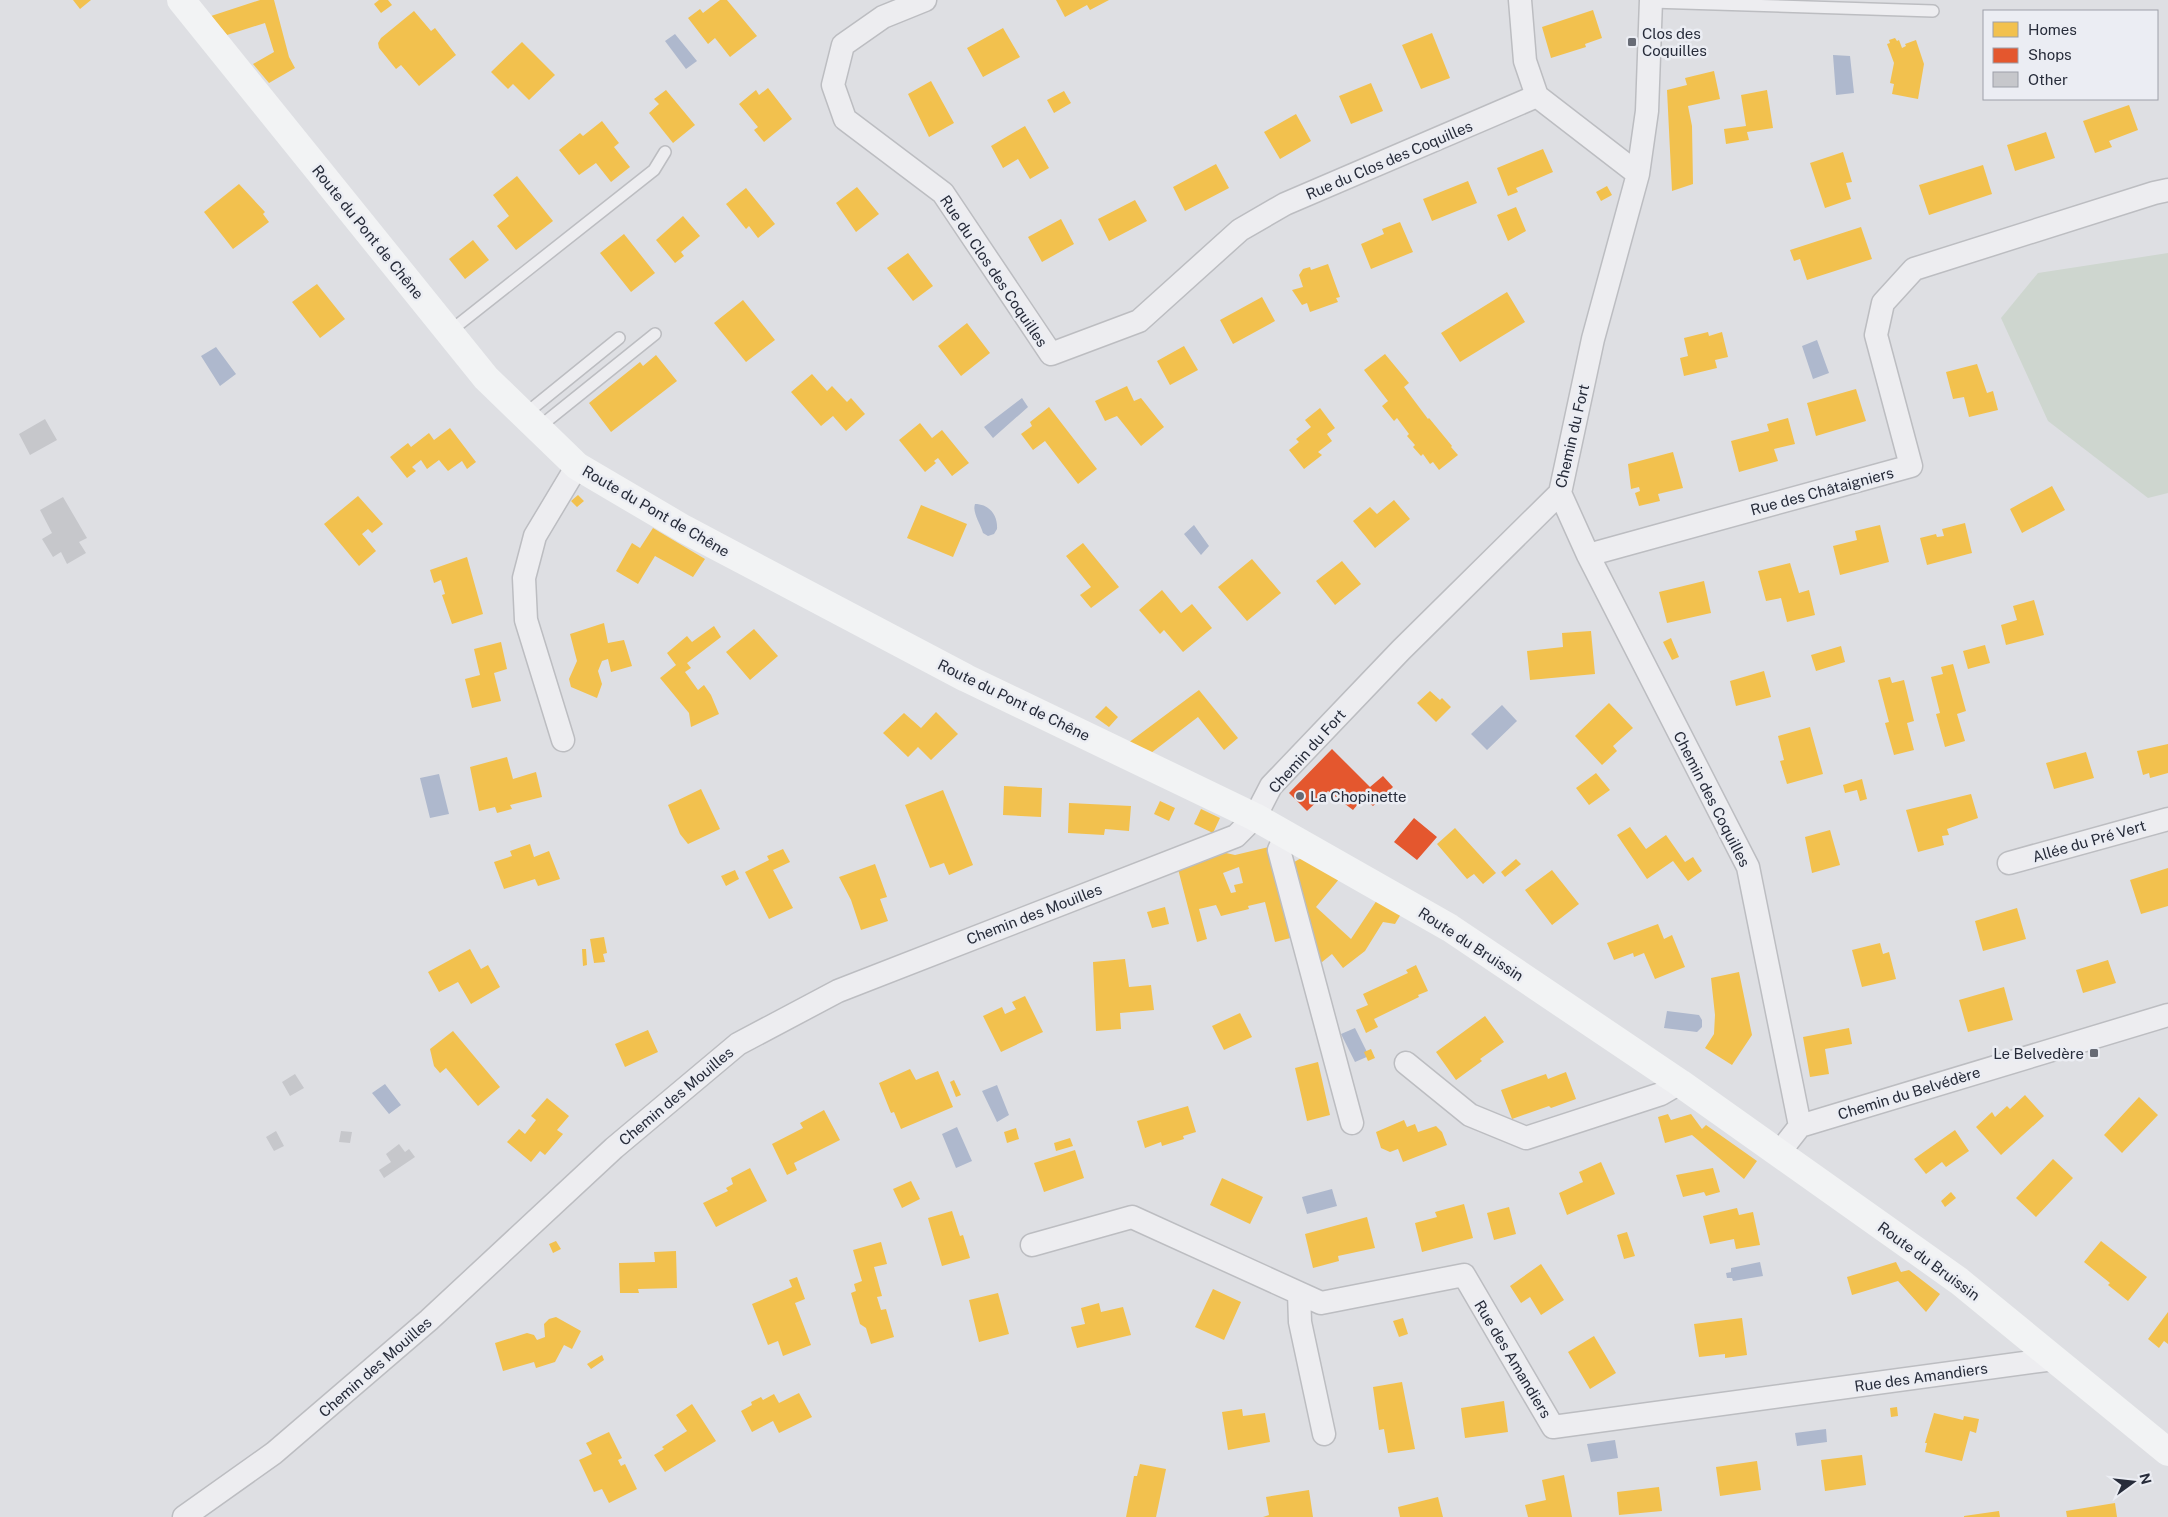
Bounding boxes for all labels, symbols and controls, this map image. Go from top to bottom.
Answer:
legend [1983,10,2158,100]
text: Homes [2028,21,2077,38]
place label: Clos des Coquilles [1642,25,1707,59]
marker: Clos des Coquilles [1626,36,1638,48]
text: Shops [2028,46,2072,63]
text: Other [2028,71,2068,88]
street label: Rue du Clos des Coquilles [1303,117,1475,203]
street label: Route du Pont de Chêne [309,162,427,302]
street label: Rue du Clos des Coquilles [937,192,1051,350]
street label: Chemin du Fort [1552,382,1592,490]
street label: Route du Pont de Chêne [579,462,733,560]
street label: Rue des Châtaigniers [1749,464,1895,518]
street label: Route du Pont de Chêne [935,656,1093,744]
street label: Chemin du Fort [1265,706,1349,796]
street label: Chemin des Coquilles [1670,728,1754,870]
place label: La Chopinette [1310,788,1407,805]
marker: La Chopinette [1294,790,1306,802]
street label: Allée du Pré Vert [2030,817,2148,865]
street label: Chemin des Mouilles [964,880,1104,948]
street label: Route du Bruissin [1415,904,1527,984]
street label: Chemin des Mouilles [615,1043,737,1149]
place label: Le Belvedère [1993,1045,2084,1062]
marker: Le Belvedère [2088,1047,2100,1059]
street label: Chemin du Belvédère [1836,1063,1982,1123]
street label: Route du Bruissin [1875,1218,1983,1304]
street label: Rue des Amandiers [1471,1297,1555,1421]
street label: Chemin des Mouilles [315,1313,435,1421]
street label: Rue des Amandiers [1853,1359,1989,1395]
north arrow [2108,1457,2158,1507]
text: N [2136,1471,2155,1486]

